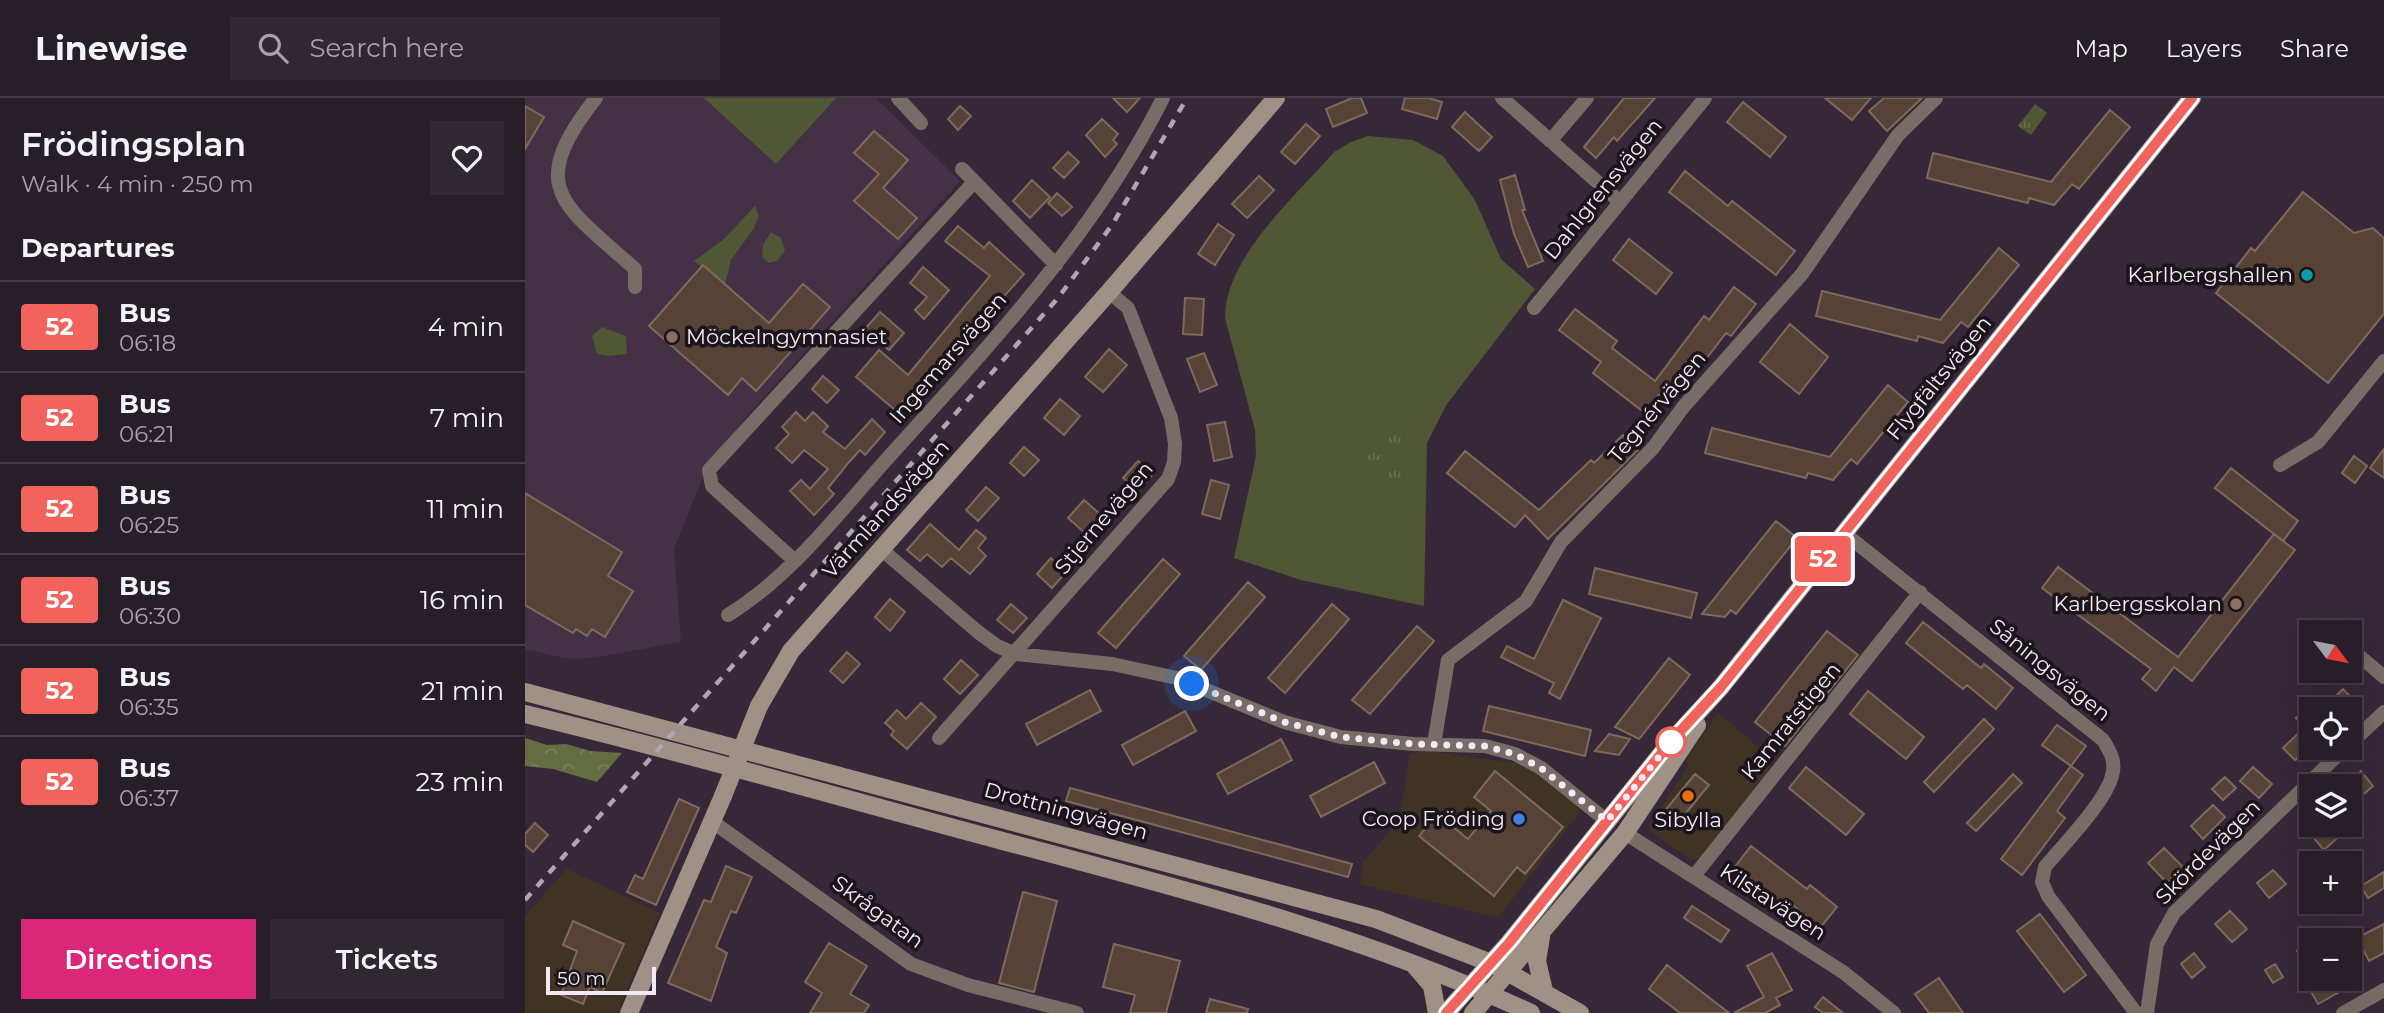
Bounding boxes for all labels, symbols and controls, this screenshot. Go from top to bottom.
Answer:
search box [230,17,720,80]
text: Linewise [35,28,188,68]
icon: search [254,29,292,67]
text: Search here [310,32,464,64]
text: Map [2074,34,2128,63]
text: Layers [2166,34,2242,63]
text: Share [2280,34,2349,63]
street label: Dahlgrensvägen [1538,113,1667,264]
button: heart [430,121,504,195]
text: Frödingsplan [21,124,246,164]
text: Walk · 4 min · 250 m [21,170,254,198]
text: Departures [21,232,175,264]
place label: Karlbergshallen [2128,262,2293,287]
marker: Karlbergshallen [2299,267,2315,283]
street label: Ingemarsvägen [884,287,1011,428]
text: Bus [119,297,171,329]
text: 4 min [428,311,504,343]
street label: Flygfältsvägen [1881,311,1996,445]
text: 52 [45,312,74,341]
place label: Möckelngymnasiet [686,324,887,349]
text: 06:18 [119,329,176,357]
marker: Möckelngymnasiet [664,329,680,345]
street label: Tegnérvägen [1603,346,1711,468]
text: Bus [119,388,171,420]
text: 7 min [430,402,504,434]
text: 52 [45,403,74,432]
text: 06:21 [119,420,174,448]
street label: Värmlandsvägen [817,434,954,583]
street label: Stjernevägen [1049,456,1158,579]
text: Bus [119,479,171,511]
text: 11 min [426,493,504,525]
text: 52 [45,494,74,523]
text: 06:25 [119,511,179,539]
line badge: 52 [1791,536,1855,582]
text: 52 [1809,544,1837,573]
text: Bus [119,570,171,602]
text: 16 min [420,584,504,616]
text: 52 [45,585,74,614]
place label: Karlbergsskolan [2054,591,2222,616]
marker: Karlbergsskolan [2228,596,2244,612]
text: 06:30 [119,602,181,630]
street label: Såningsvägen [1985,613,2116,726]
north arrow [2299,620,2363,682]
map controls [2299,620,2362,991]
street label: Kamratstigen [1736,657,1845,784]
text: Bus [119,661,171,693]
your location [1174,666,1209,701]
text: 21 min [421,675,504,707]
text: 52 [45,676,74,705]
text: 06:35 [119,693,179,721]
button: locate [2299,697,2362,760]
unlabelled marker [1656,727,1686,757]
text: Bus [119,752,171,784]
text: 23 min [416,766,504,798]
text: 52 [45,767,74,796]
button: layers [2299,774,2362,837]
street label: Drottningvägen [982,777,1151,844]
text: 06:37 [119,784,179,812]
marker: Sibylla [1680,788,1696,804]
street label: Skördevägen [2150,794,2265,909]
place label: Coop Fröding [1362,806,1505,831]
place label: Sibylla [1654,807,1722,832]
marker: Coop Fröding [1511,811,1527,827]
button: + [2299,851,2362,914]
street label: Kilstavägen [1716,858,1831,945]
street label: Skrågatan [828,870,929,953]
button: Directions [21,919,256,999]
button: Tickets [270,919,504,999]
button: − [2299,928,2362,991]
scale bar [546,964,656,996]
text: 50 m [557,967,605,990]

